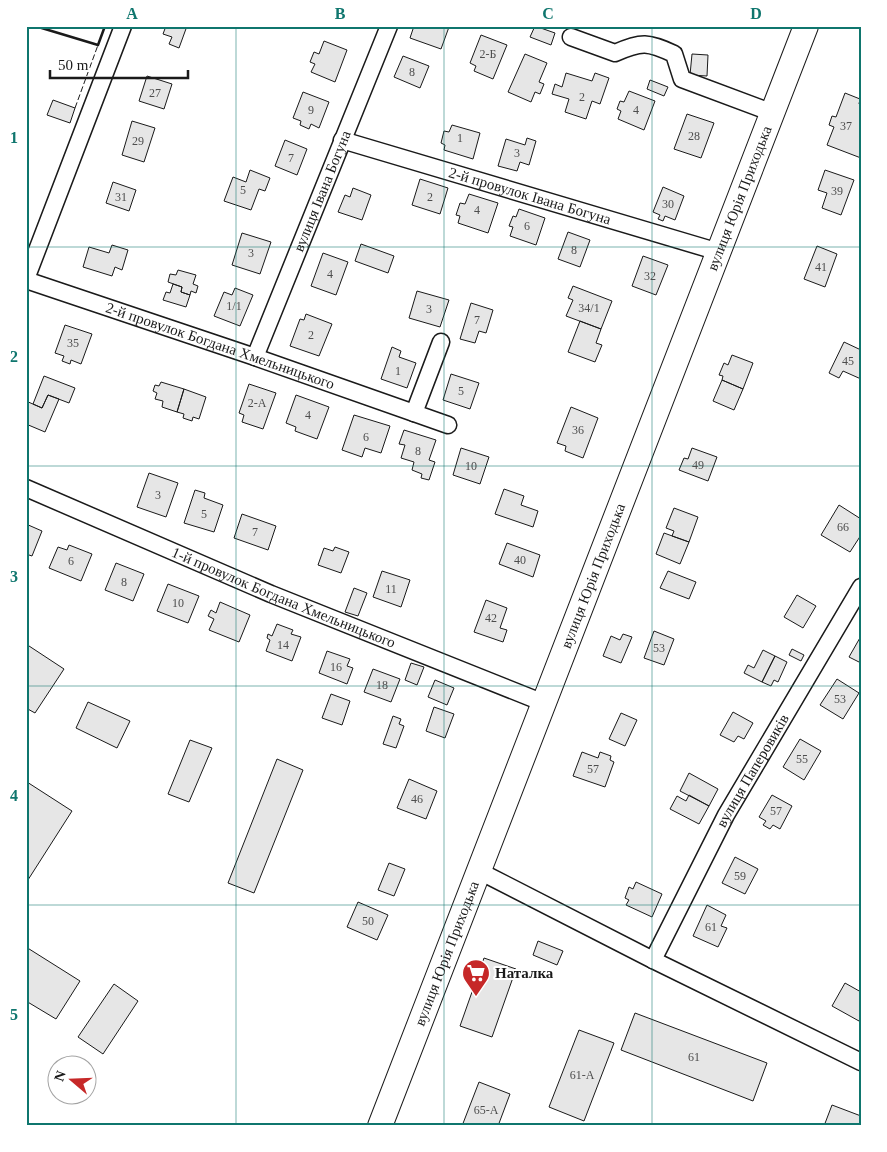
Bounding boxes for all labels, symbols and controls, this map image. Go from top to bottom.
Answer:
text: A [126,5,138,22]
text: B [335,5,346,22]
text: C [542,5,554,22]
text: D [750,5,762,22]
house number: 2-Б [480,47,497,61]
scale bar [50,48,188,80]
text: 50 m [58,57,89,73]
house number: 8 [409,65,415,79]
house number: 27 [149,86,161,100]
house number: 2 [579,90,585,104]
house number: 9 [308,103,314,117]
house number: 4 [633,103,639,117]
house number: 37 [840,119,852,133]
street label: вулиця Юрія Приходька [704,123,775,273]
street label: вулиця Івана Богуна [291,128,354,254]
text: 1 [10,129,18,146]
house number: 28 [688,129,700,143]
house number: 1 [457,131,463,145]
house number: 29 [132,134,144,148]
house number: 3 [514,146,520,160]
house number: 7 [288,151,294,165]
street label: 2-й провулок Івана Богуна [447,164,613,228]
house number: 5 [240,183,246,197]
house number: 39 [831,184,843,198]
house number: 31 [115,190,127,204]
house number: 2 [427,190,433,204]
house number: 30 [662,197,674,211]
house number: 4 [474,203,480,217]
house number: 6 [524,219,530,233]
house number: 8 [571,243,577,257]
house number: 3 [248,246,254,260]
house number: 41 [815,260,827,274]
house number: 4 [327,267,333,281]
house number: 32 [644,269,656,283]
street label: 2-й провулок Богдана Хмельницького [104,299,337,392]
house number: 1/1 [226,299,242,313]
house number: 34/1 [578,301,600,315]
house number: 3 [426,302,432,316]
house number: 7 [474,313,480,327]
house number: 2 [308,328,314,342]
house number: 35 [67,336,79,350]
text: 2 [10,348,18,365]
house number: 45 [842,354,854,368]
house number: 1 [395,364,401,378]
house number: 5 [458,384,464,398]
house number: 2-А [248,396,267,410]
house number: 4 [305,408,311,422]
house number: 36 [572,423,584,437]
house number: 6 [363,430,369,444]
house number: 8 [415,444,421,458]
house number: 49 [692,458,704,472]
house number: 10 [465,459,477,473]
house number: 3 [155,488,161,502]
street label: вулиця Юрія Приходька [558,501,628,651]
house number: 5 [201,507,207,521]
house number: 66 [837,520,849,534]
house number: 7 [252,525,258,539]
street label: 1-й провулок Богдана Хмельницького [169,544,398,651]
house number: 40 [514,553,526,567]
house number: 6 [68,554,74,568]
text: 3 [10,568,18,585]
house number: 8 [121,575,127,589]
house number: 11 [385,582,397,596]
house number: 10 [172,596,184,610]
house number: 42 [485,611,497,625]
house number: 14 [277,638,289,652]
house number: 53 [653,641,665,655]
house number: 16 [330,660,342,674]
house number: 18 [376,678,388,692]
house number: 53 [834,692,846,706]
street label: вулиця Паперовиків [713,711,792,830]
house number: 55 [796,752,808,766]
house number: 57 [587,762,599,776]
text: 4 [10,787,18,804]
house number: 46 [411,792,423,806]
house number: 57 [770,804,782,818]
house number: 59 [734,869,746,883]
street label: вулиця Юрія Приходька [412,878,482,1028]
house number: 50 [362,914,374,928]
house number: 61 [705,920,717,934]
supermarket icon: Наталка [461,958,491,997]
place label: Наталка [495,965,554,981]
text: 5 [10,1006,18,1023]
house number: 61 [688,1050,700,1064]
north arrow [48,1054,98,1104]
house number: 61-А [570,1068,595,1082]
text: N [51,1069,69,1083]
house number: 65-А [474,1103,499,1117]

